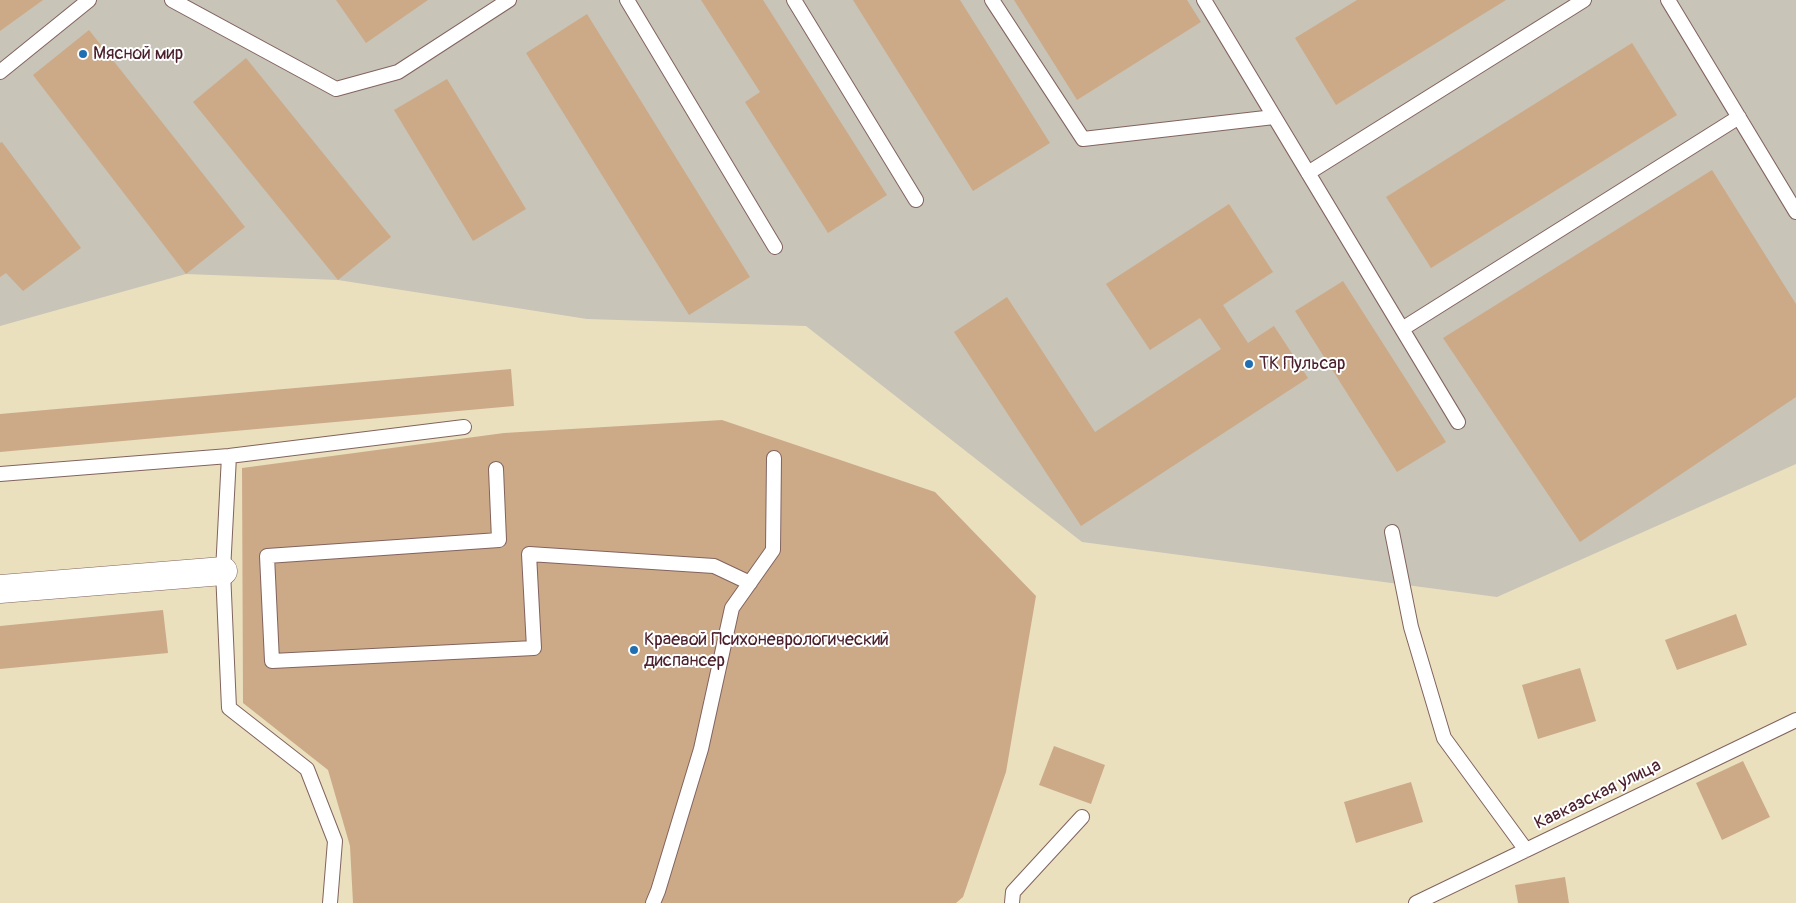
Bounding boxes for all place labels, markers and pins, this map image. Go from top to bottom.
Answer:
place label: Мясной мир [93,43,183,65]
marker: Мясной мир [77,48,89,60]
place label: ТК Пульсар [1259,353,1345,375]
marker: ТК Пульсар [1243,358,1255,370]
place label: Краевой Психоневрологический диспансер [644,629,889,672]
marker: Краевой Психоневрологический диспансер [628,644,640,656]

